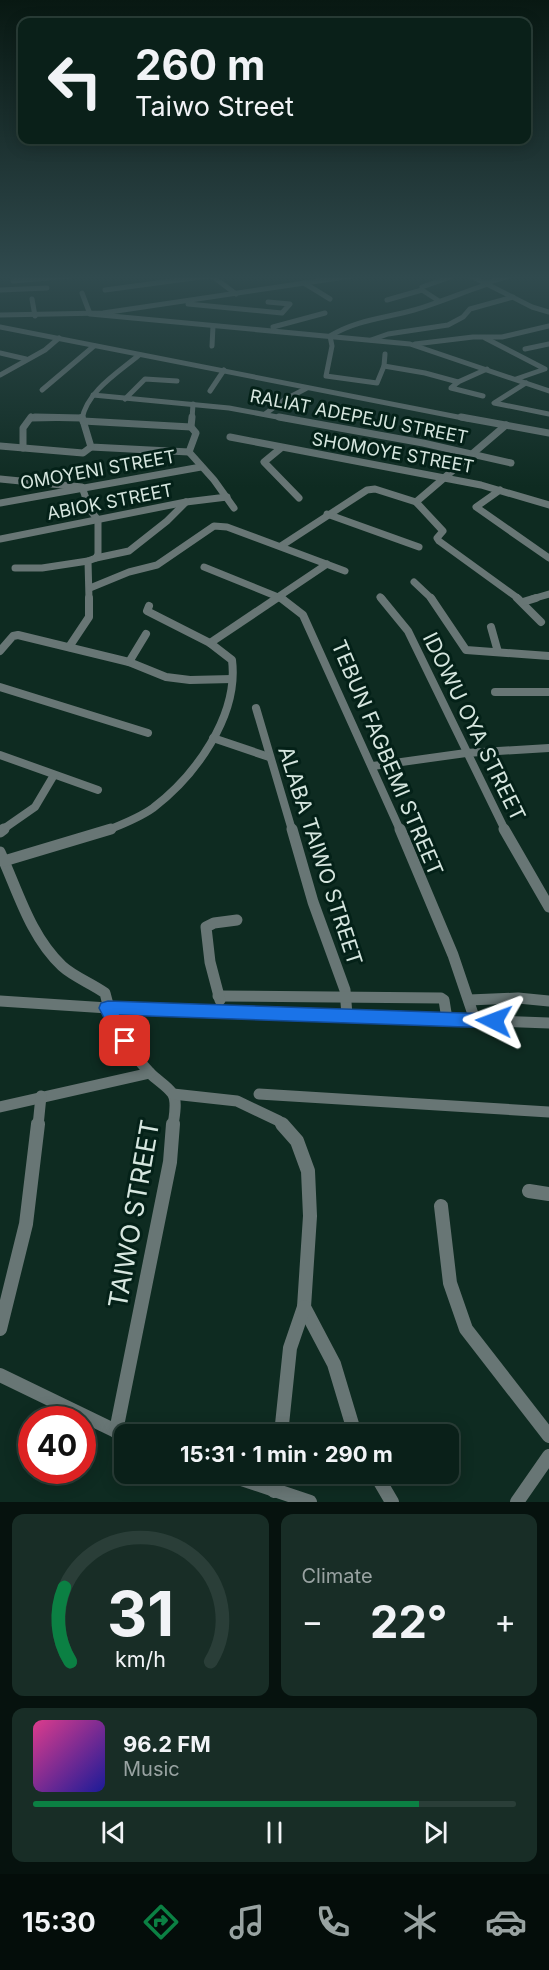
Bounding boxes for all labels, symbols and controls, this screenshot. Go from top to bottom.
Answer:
text: 260 m [135,39,265,90]
icon: left [36,42,114,120]
text: Taiwo Street [135,90,294,123]
street label: RALIAT ADEPEJU STREET [248,385,470,448]
street label: SHOMOYE STREET [310,428,476,477]
street label: OMOYENI STREET [18,445,177,494]
street label: ABIOK STREET [45,479,175,524]
street label: IDOWU OYA STREET [418,628,531,825]
street label: TEBUN FAGBEMI STREET [326,636,448,879]
street label: ALABA TAIWO STREET [273,743,368,969]
position arrow [462,989,526,1053]
pin [99,1015,150,1066]
icon: arrive [108,1024,141,1057]
street label: TAIWO STREET [102,1117,165,1310]
speed limit sign: 40 [18,1406,96,1484]
text: 15:31 · 1 min · 290 m [180,1441,393,1467]
text: Climate [302,1564,373,1588]
text: 31 [107,1576,174,1651]
text: 22° [370,1594,447,1649]
text: − [302,1601,323,1641]
text: + [494,1601,516,1641]
text: km/h [115,1646,166,1672]
text: 96.2 FM [123,1731,211,1757]
text: Music [123,1757,180,1781]
icon: previous [97,1816,130,1849]
icon: pause [258,1816,291,1849]
icon: next [419,1816,452,1849]
icon: directions [140,1901,182,1943]
icon: music [226,1901,268,1943]
icon: phone [312,1901,354,1943]
icon: climate [399,1901,441,1943]
icon: car [485,1901,527,1943]
text: 15:30 [22,1906,96,1939]

